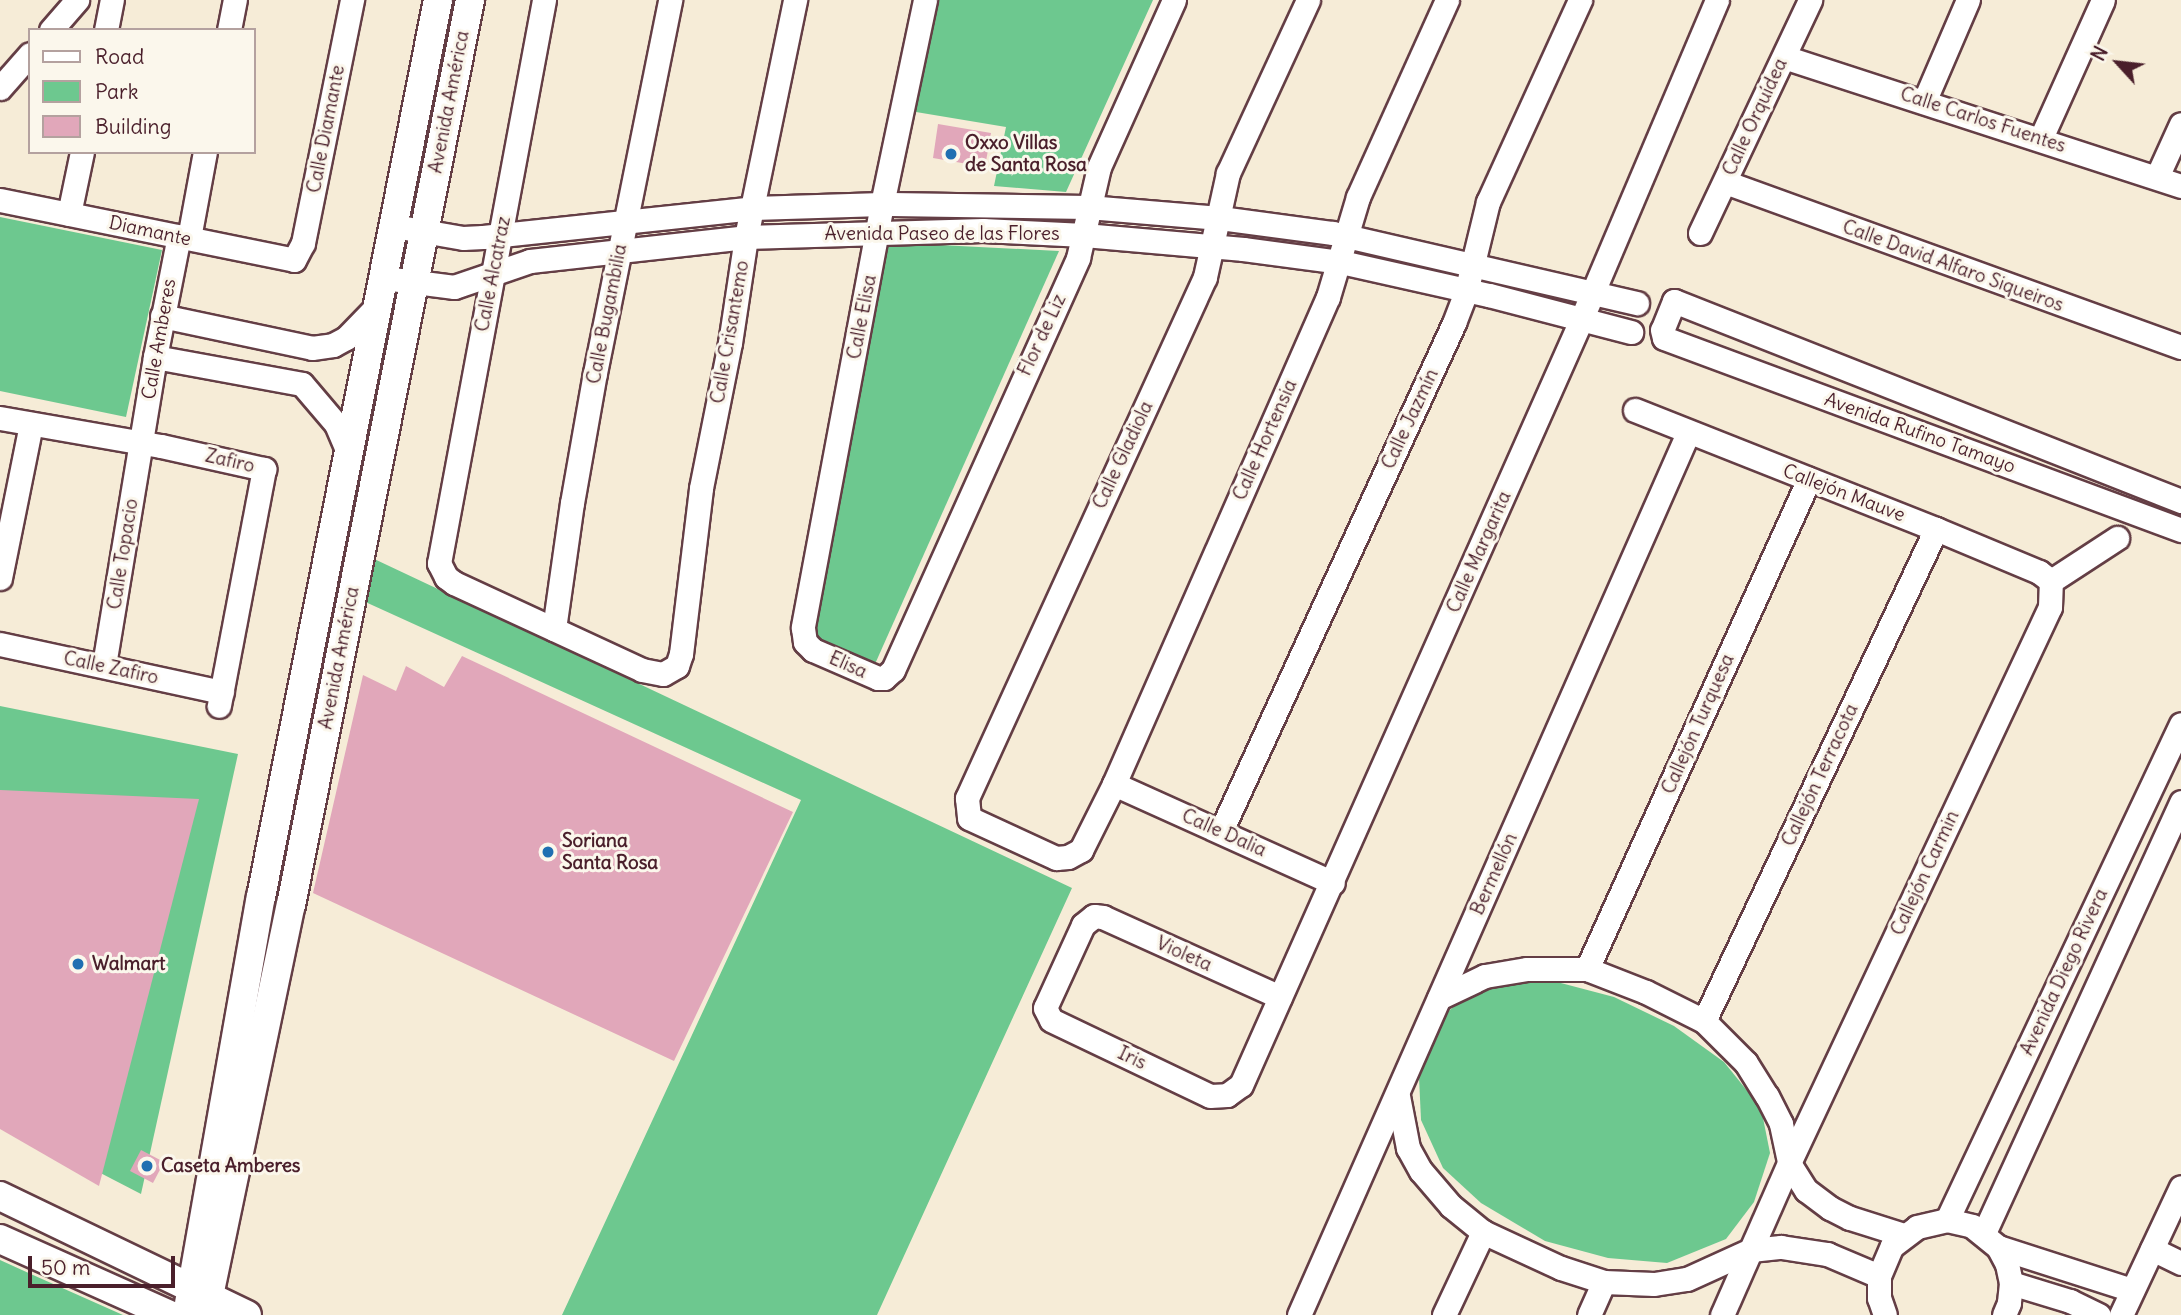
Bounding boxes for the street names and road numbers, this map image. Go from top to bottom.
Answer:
street label: Avenida América [424,29,474,175]
street label: Calle Orquídea [1718,55,1792,179]
street label: Calle Diamante [302,63,350,195]
street label: Calle Carlos Fuentes [1897,82,2069,158]
street label: Diamante [107,211,193,251]
street label: Calle Alcatraz [471,214,515,334]
street label: Calle David Alfaro Siqueiros [1839,215,2067,317]
street label: Avenida Paseo de las Flores [824,223,1060,245]
street label: Calle Bugambilia [582,242,632,386]
street label: Calle Crisantemo [706,259,754,405]
street label: Calle Elisa [843,273,881,361]
street label: Calle Amberes [137,277,181,401]
street label: Flor de Liz [1013,291,1071,379]
street label: Calle Jazmín [1377,365,1443,473]
street label: Calle Hortensia [1228,376,1302,504]
street label: Avenida Rufino Tamayo [1821,388,2019,478]
street label: Calle Gladiola [1088,397,1158,513]
street label: Zafiro [203,444,257,478]
street label: Callejón Mauve [1780,459,1908,527]
street label: Calle Margarita [1442,488,1516,616]
street label: Calle Topacio [103,497,143,611]
street label: Avenida América [314,585,364,731]
street label: Calle Zafiro [61,647,161,689]
street label: Elisa [825,647,871,683]
street label: Callejón Turquesa [1657,650,1739,798]
street label: Callejón Terracota [1777,700,1863,850]
street label: Calle Dalia [1178,804,1270,862]
street label: Callejón Carmin [1886,807,1964,939]
street label: Bermellón [1466,829,1522,919]
street label: Avenida Diego Rivera [2015,885,2113,1059]
street label: Violeta [1153,932,1215,976]
street label: Iris [1114,1042,1150,1074]

